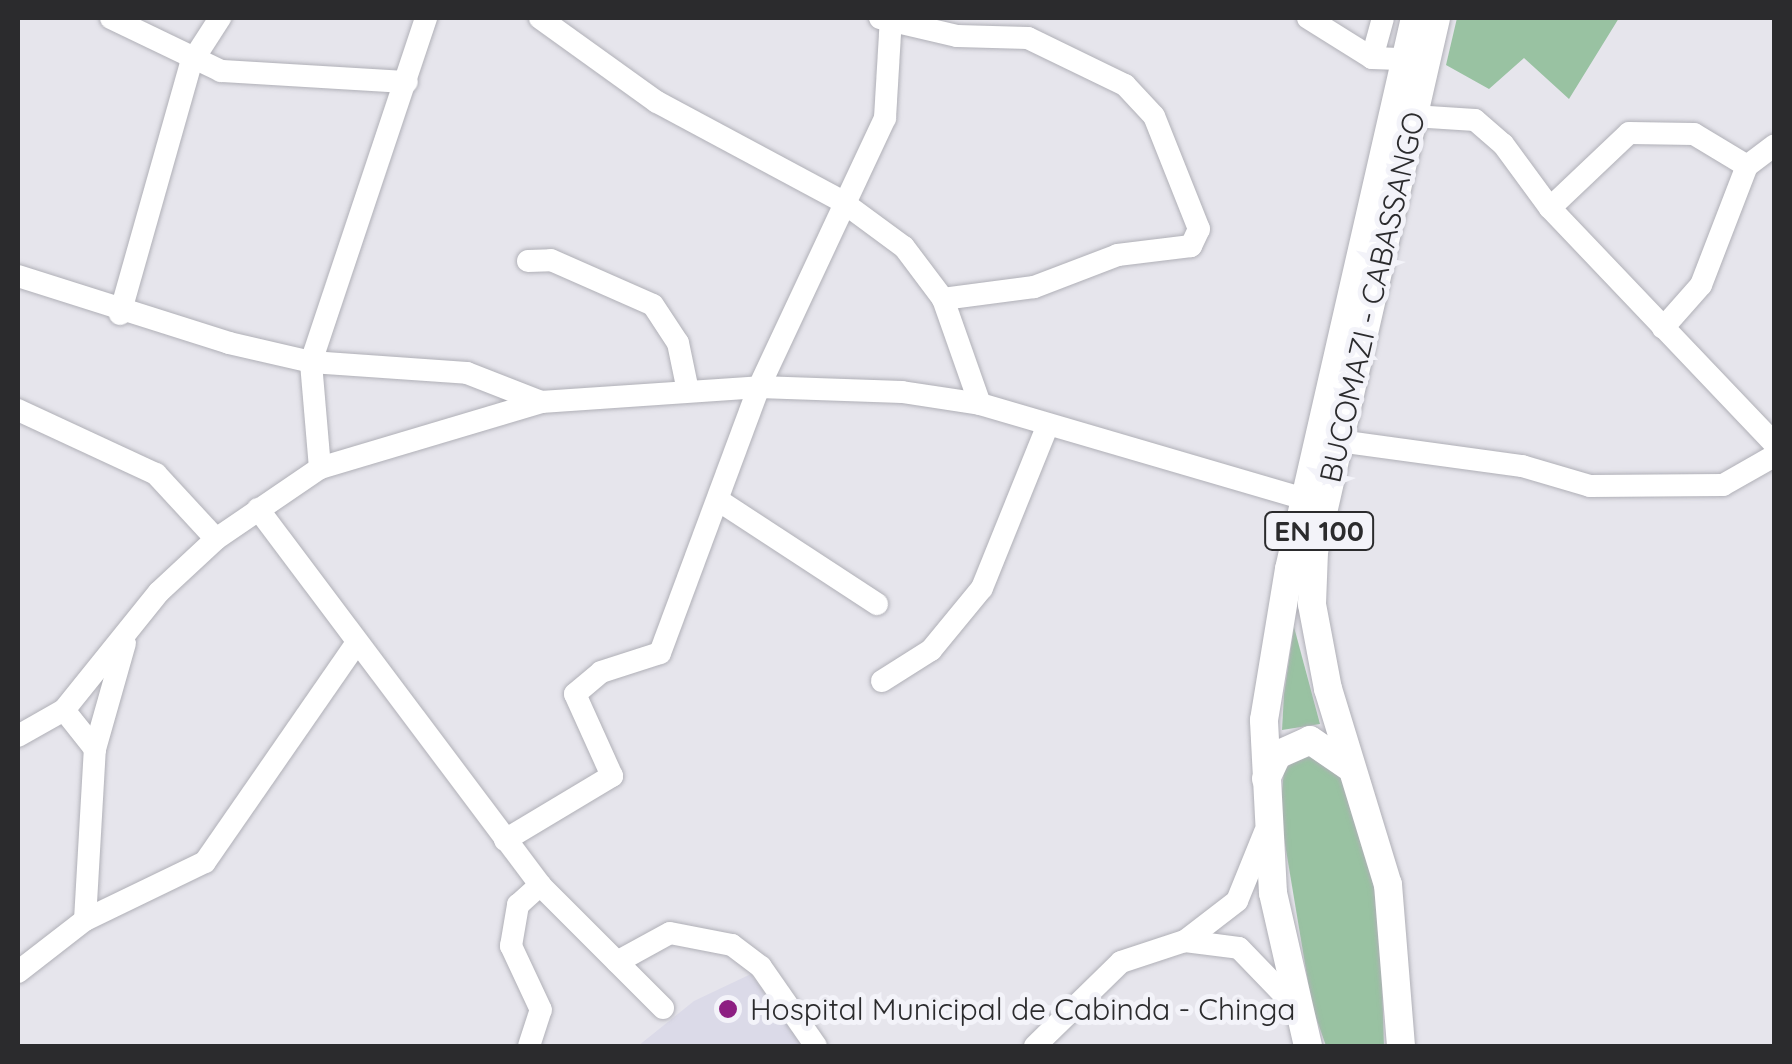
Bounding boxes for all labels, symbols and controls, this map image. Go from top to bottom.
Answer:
street label: BUCOMAZI - CABASSANGO [1312,108,1432,486]
road number: EN 100 [1264,508,1374,554]
place label: Hospital Municipal de Cabinda - Chinga [750,991,1295,1027]
marker: Hospital Municipal de Cabinda - Chinga [715,996,741,1022]

